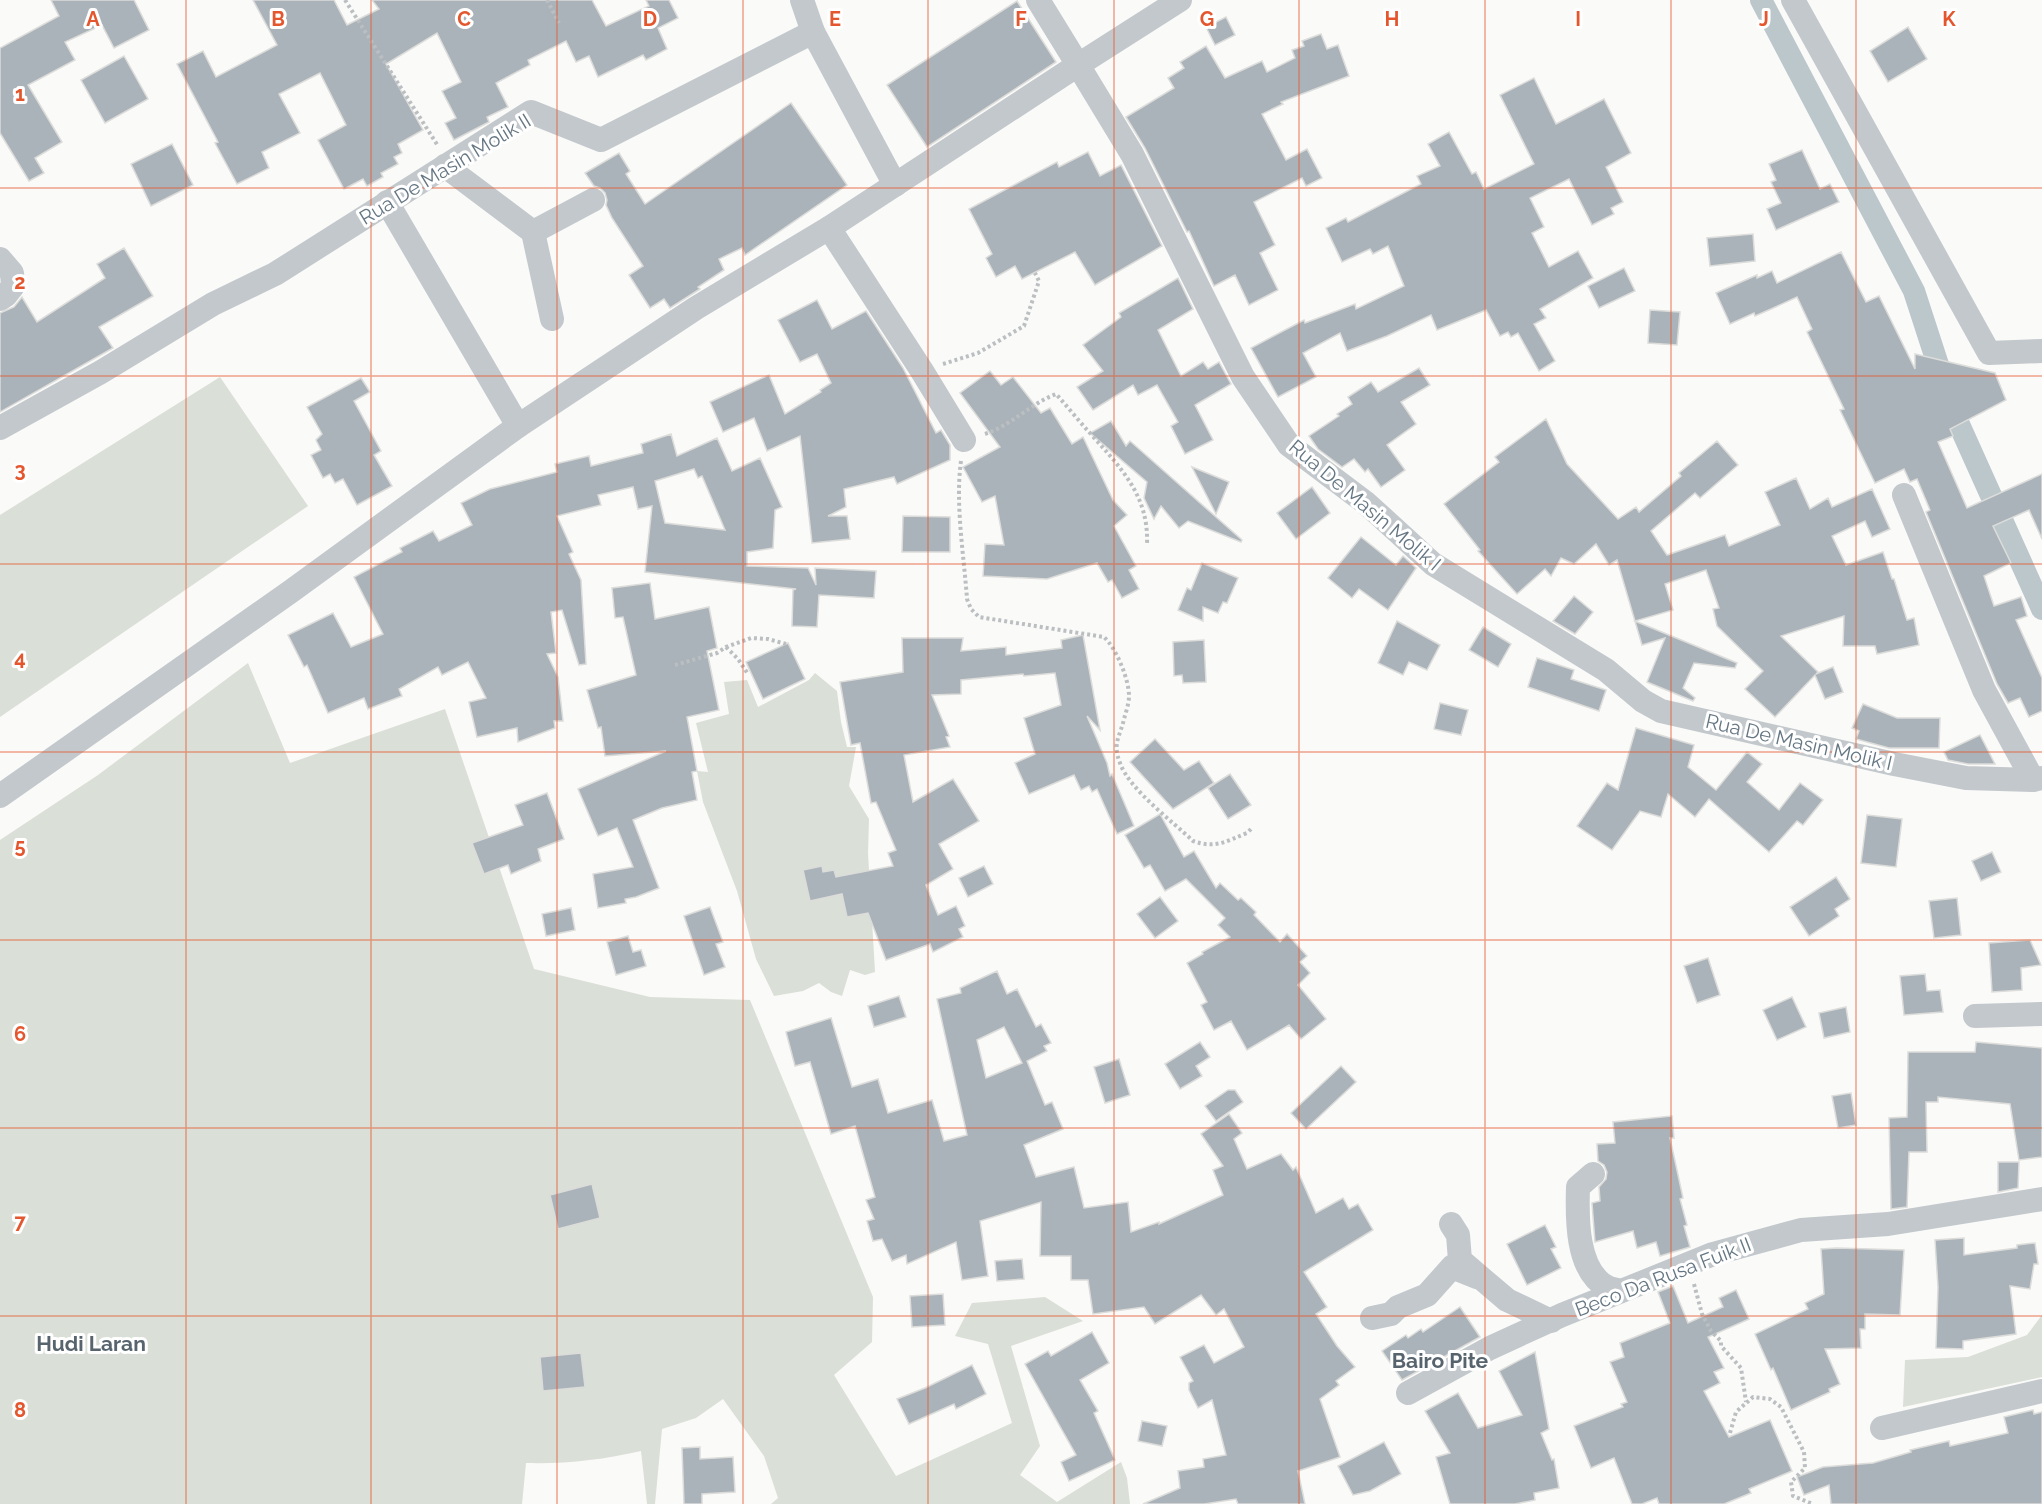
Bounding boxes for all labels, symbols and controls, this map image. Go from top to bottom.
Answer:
text: A [86,7,100,31]
text: B [271,7,285,31]
text: C [457,7,471,31]
text: D [643,7,657,31]
text: E [829,7,841,31]
text: F [1015,7,1027,31]
text: G [1200,7,1214,31]
text: H [1385,7,1399,31]
text: I [1575,7,1581,31]
text: J [1759,7,1769,31]
text: K [1942,7,1956,31]
text: 1 [15,82,25,106]
street label: Rua De Masin Molik II [355,108,535,230]
text: 2 [14,270,26,294]
street label: Rua De Masin Molik I [1284,434,1446,576]
text: 3 [14,458,26,482]
text: 4 [14,646,26,670]
street label: Rua De Masin Molik I [1703,709,1895,775]
text: 5 [14,834,26,858]
text: 6 [14,1022,26,1046]
text: 7 [14,1210,26,1234]
street label: Beco Da Rusa Fuik II [1572,1232,1754,1322]
district label: Hudi Laran [36,1331,146,1356]
district label: Bairo Pite [1392,1348,1489,1373]
text: 8 [14,1398,26,1422]

